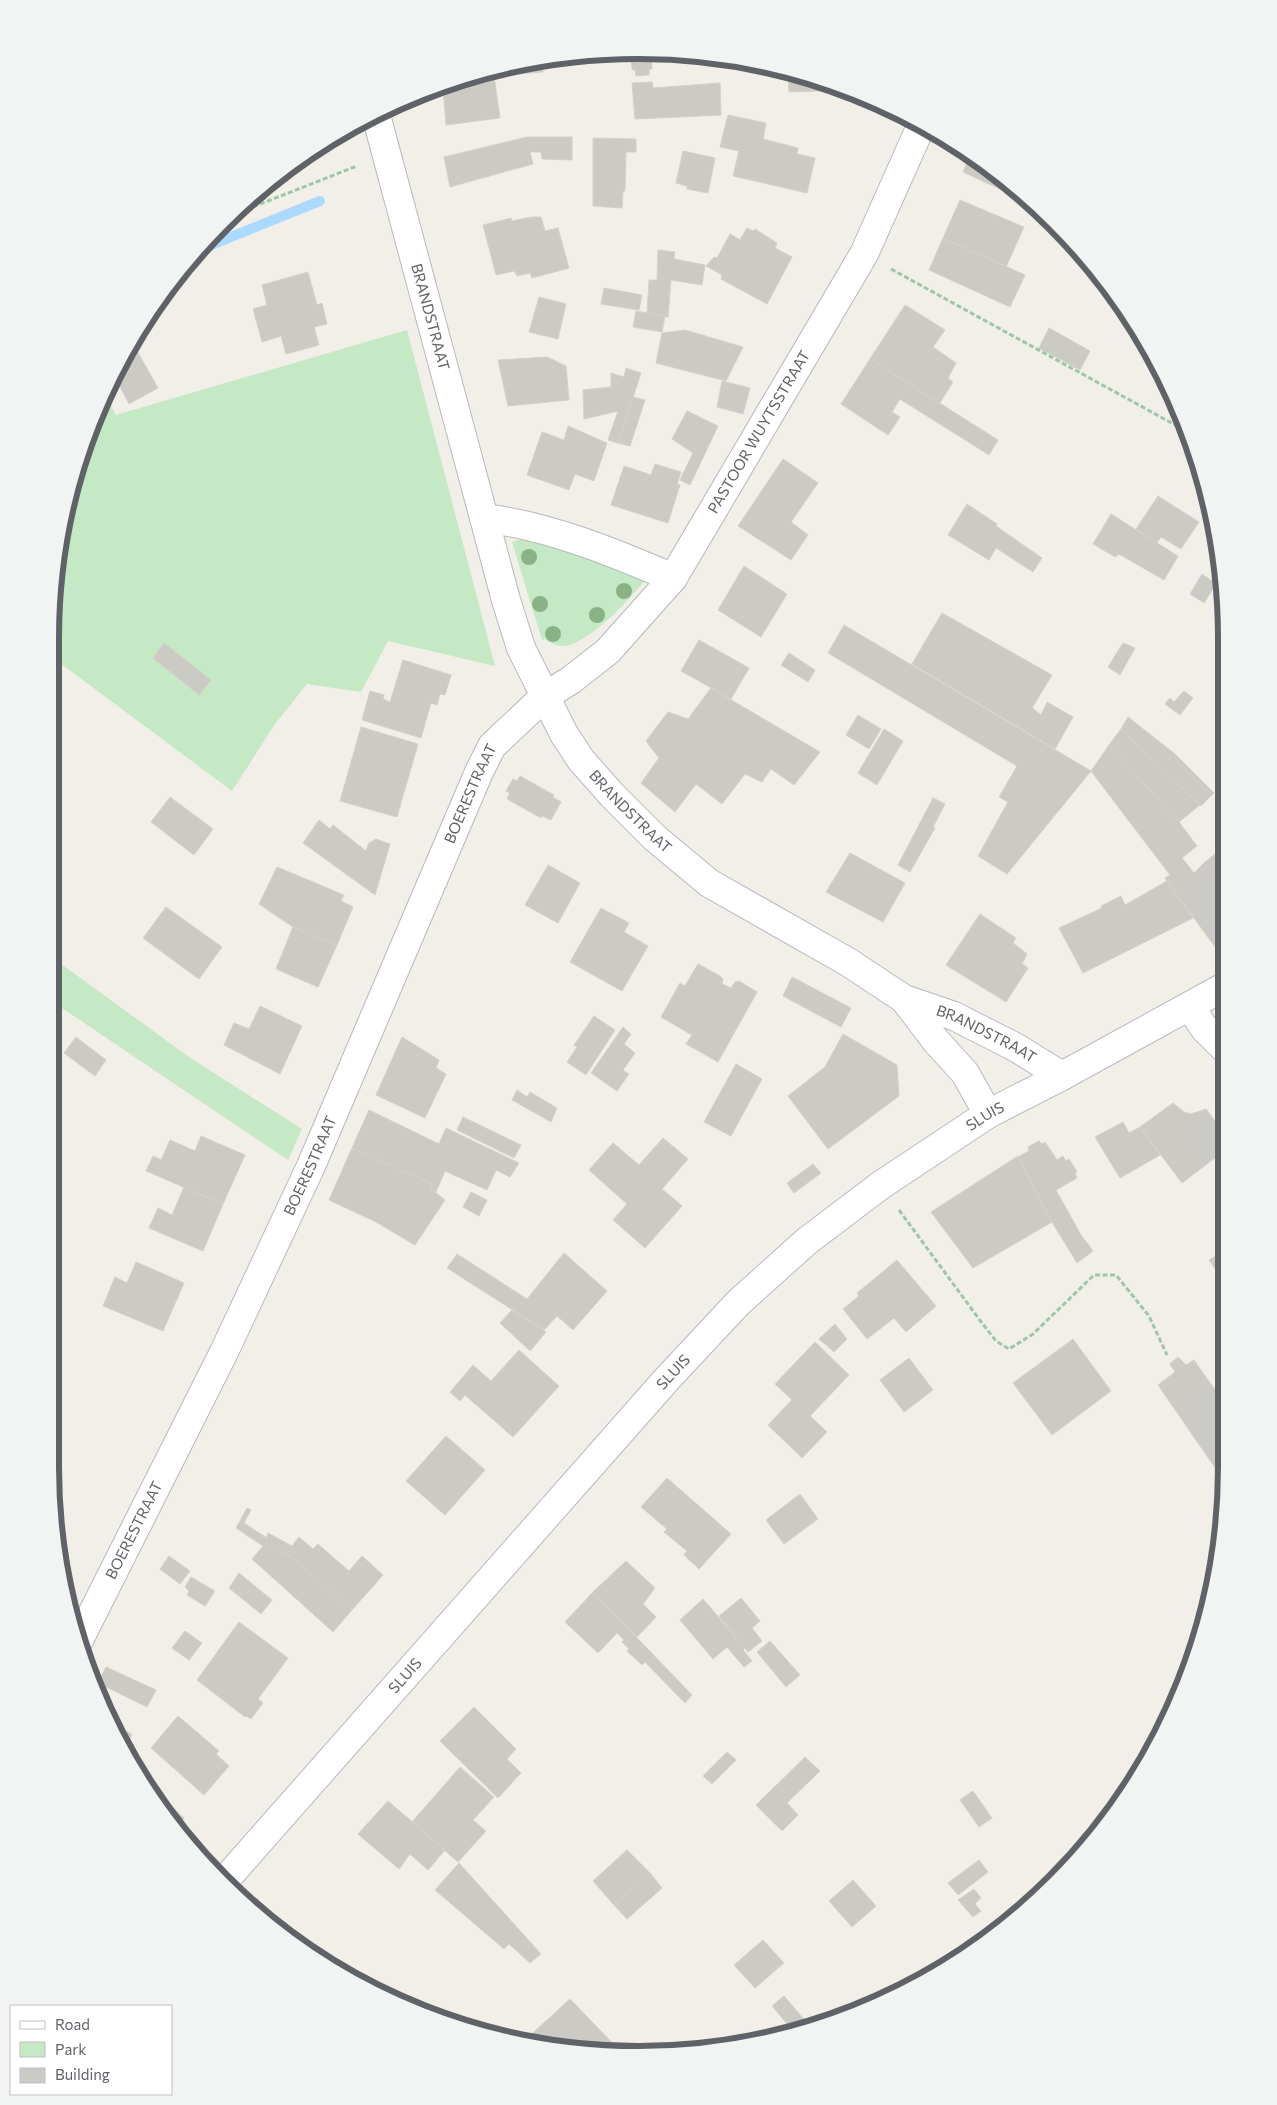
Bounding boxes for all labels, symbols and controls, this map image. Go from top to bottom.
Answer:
street label: BRANDSTRAAT [408,261,454,372]
street label: PASTOOR WUYTSSTRAAT [703,346,813,516]
street label: BOERESTRAAT [440,740,500,846]
street label: BRANDSTRAAT [586,766,676,856]
street label: BRANDSTRAAT [934,1001,1040,1066]
street label: SLUIS [962,1097,1007,1134]
street label: BOERESTRAAT [279,1112,340,1218]
street label: SLUIS [652,1350,693,1393]
street label: BOERESTRAAT [101,1478,166,1582]
street label: SLUIS [384,1654,425,1697]
legend [10,2005,172,2095]
text: Road [55,2015,90,2033]
text: Park [55,2040,86,2058]
text: Building [55,2065,110,2083]

